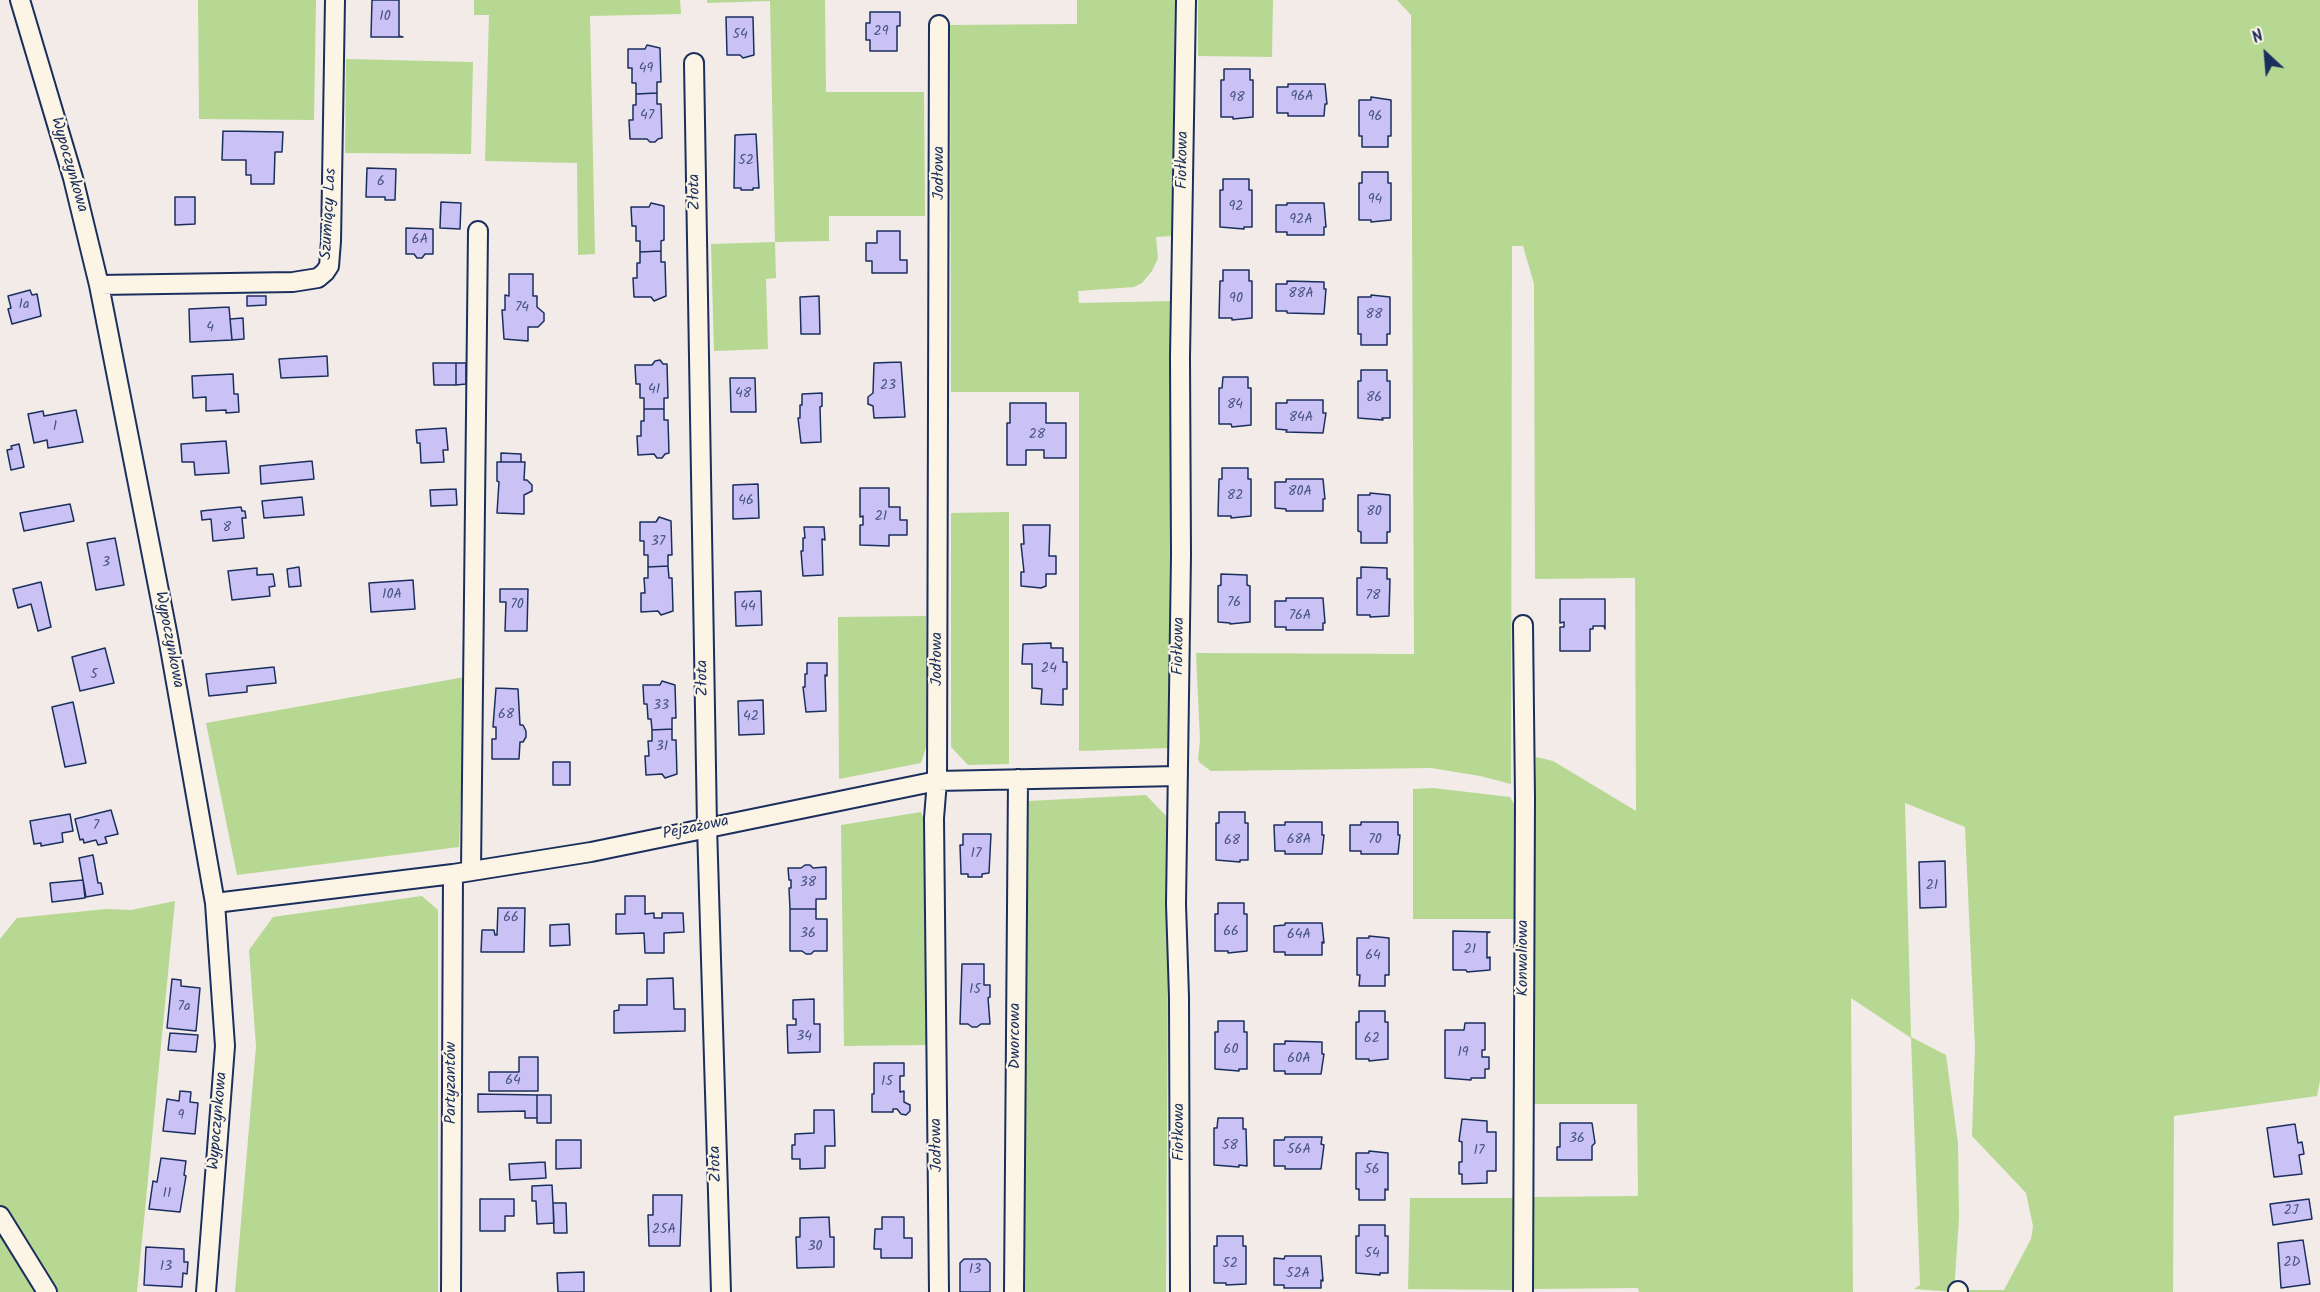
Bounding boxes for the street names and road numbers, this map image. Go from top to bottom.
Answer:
street label: Wypoczynkowa [45,115,91,215]
street label: Fiołkowa [1174,131,1194,189]
street label: Jodłowa [930,146,950,200]
street label: Szumiący Las [318,168,342,260]
street label: Złota [686,174,706,210]
street label: Wypoczynkowa [149,590,187,690]
street label: Fiołkowa [1170,617,1190,675]
street label: Jodłowa [928,632,948,686]
street label: Złota [694,660,714,696]
street label: Pejzażowa [661,813,731,845]
street label: Konwaliowa [1514,920,1534,996]
street label: Dworcowa [1006,1003,1026,1069]
street label: Partyzantów [442,1042,462,1124]
street label: Wypoczynkowa [205,1071,233,1171]
street label: Fiołkowa [1170,1103,1190,1161]
street label: Jodłowa [928,1118,948,1172]
street label: Złota [707,1145,727,1183]

